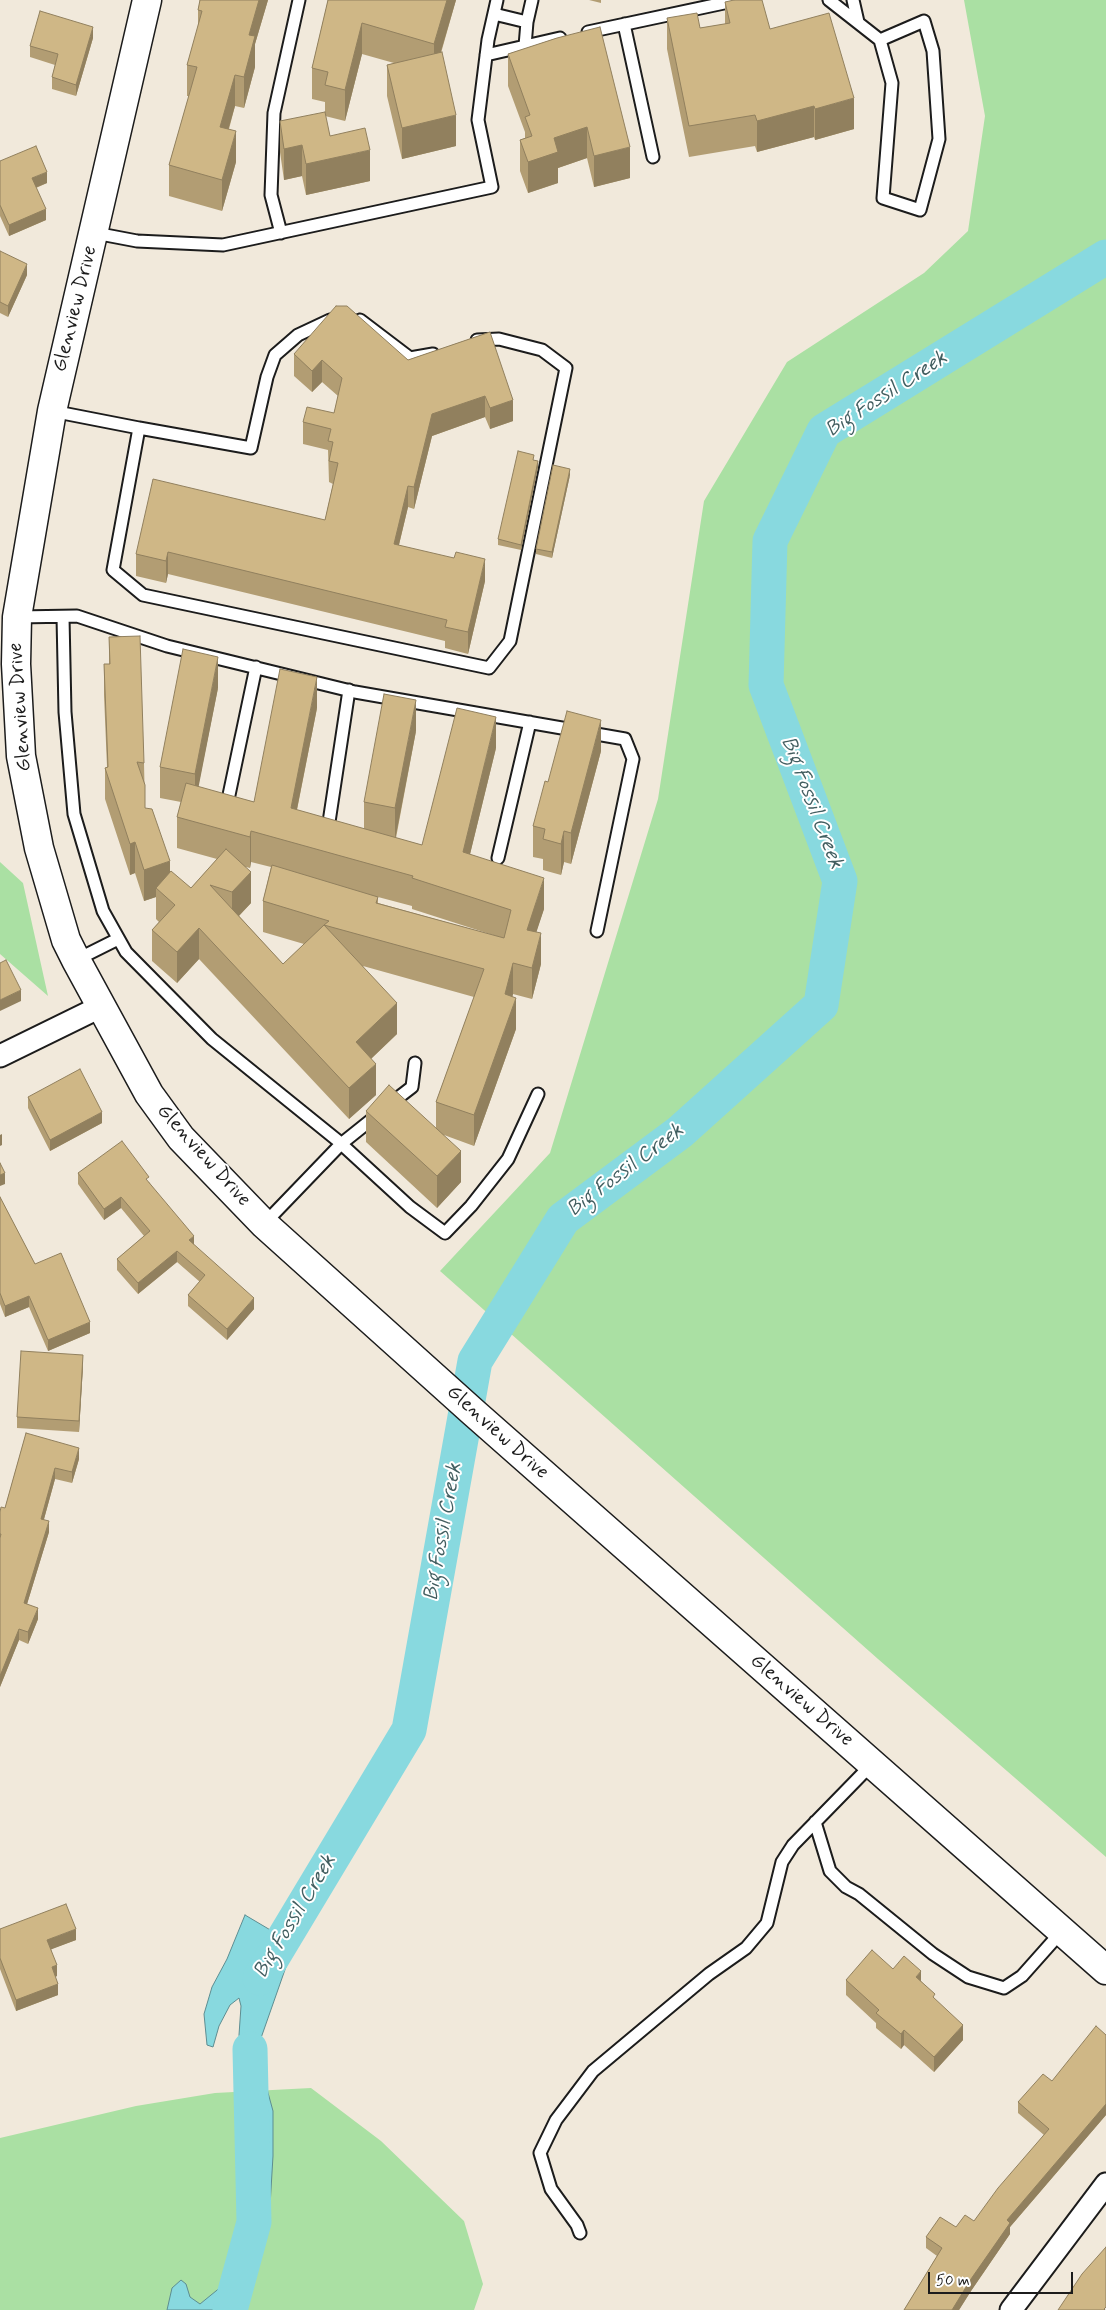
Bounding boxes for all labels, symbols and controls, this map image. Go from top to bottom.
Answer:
street label: Glenview Drive [49,243,103,375]
water label: Big Fossil Creek [822,346,952,444]
street label: Glenview Drive [5,642,37,772]
water label: Big Fossil Creek [774,733,848,873]
street label: Glenview Drive [151,1100,255,1212]
water label: Big Fossil Creek [563,1119,689,1223]
street label: Glenview Drive [441,1381,553,1485]
water label: Big Fossil Creek [419,1461,469,1603]
street label: Glenview Drive [744,1650,858,1752]
water label: Big Fossil Creek [249,1851,343,1983]
scale bar [931,2262,1076,2294]
text: 50 m [936,2271,970,2291]

